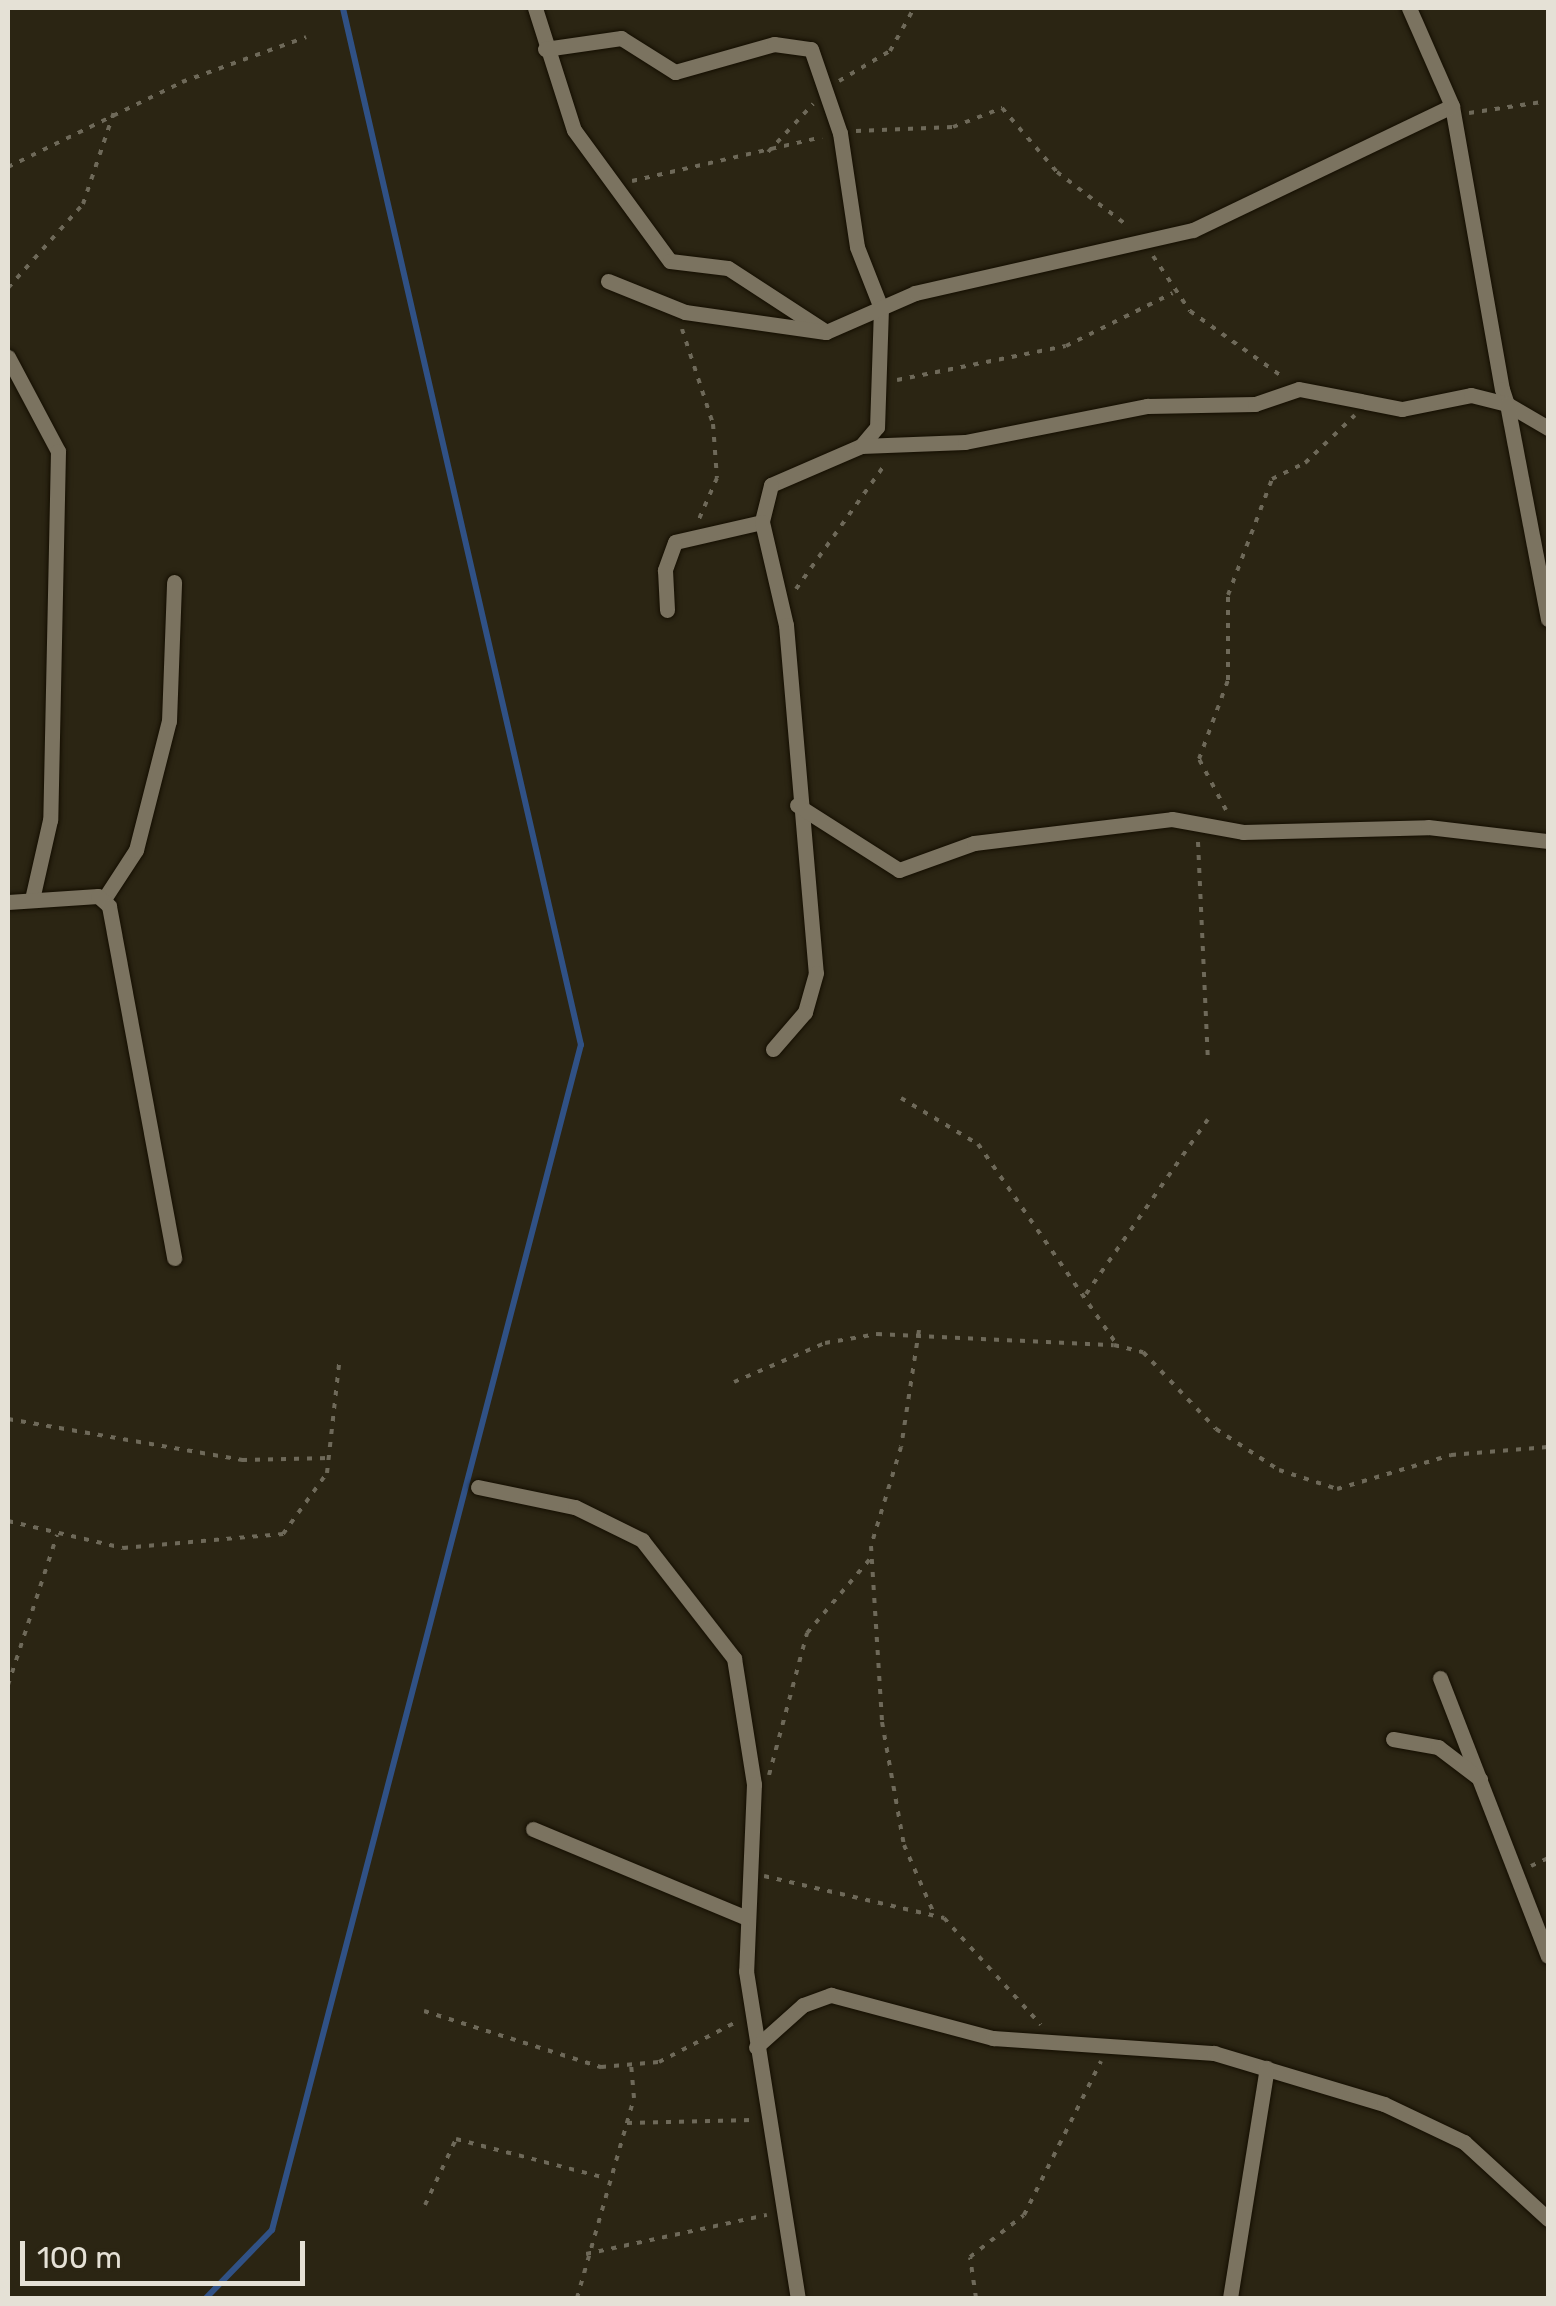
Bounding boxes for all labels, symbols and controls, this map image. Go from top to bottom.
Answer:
scale bar [25,2221,310,2283]
text: 100 m [37,2240,122,2276]

